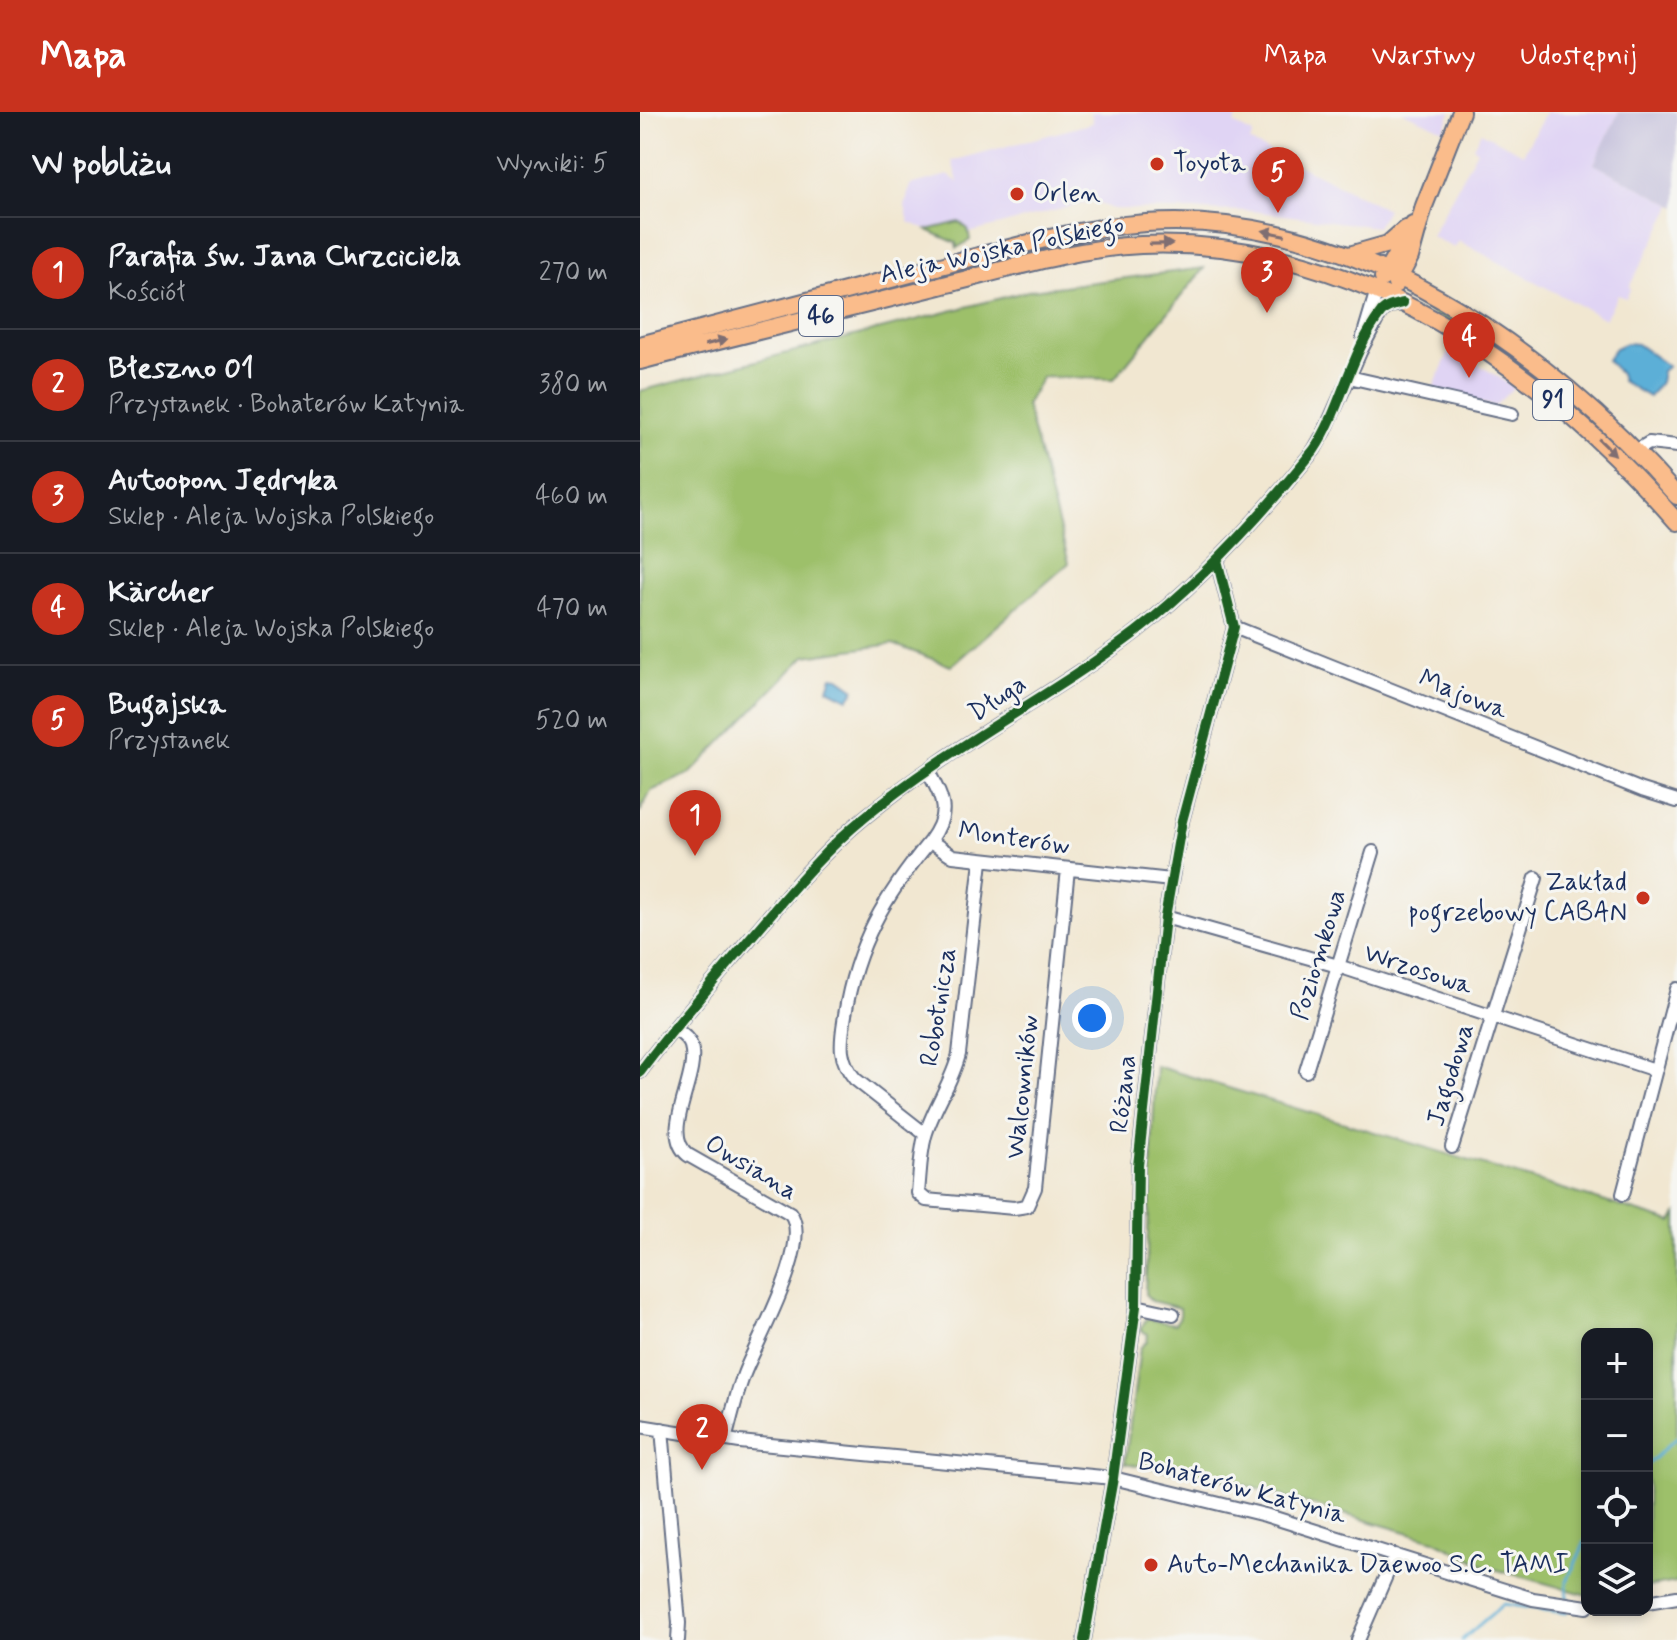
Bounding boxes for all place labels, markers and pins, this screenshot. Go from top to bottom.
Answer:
place label: Toyota [1173,147,1246,181]
pin: 5 [1252,147,1304,213]
marker: Toyota [1148,155,1166,173]
place label: Orlen [1033,177,1101,211]
marker: Orlen [1008,185,1026,203]
pin: 3 [1241,247,1293,313]
pin: 4 [1443,312,1495,378]
pin: 1 [669,790,721,856]
place label: Zakład pogrzebowy CABAN [1408,866,1627,933]
marker: Zakład pogrzebowy CABAN [1634,889,1652,907]
pin: 2 [676,1404,728,1470]
place label: Auto-Mechanika Daewoo S.C. TAMI [1167,1548,1569,1582]
marker: Auto-Mechanika Daewoo S.C. TAMI [1142,1556,1160,1574]

